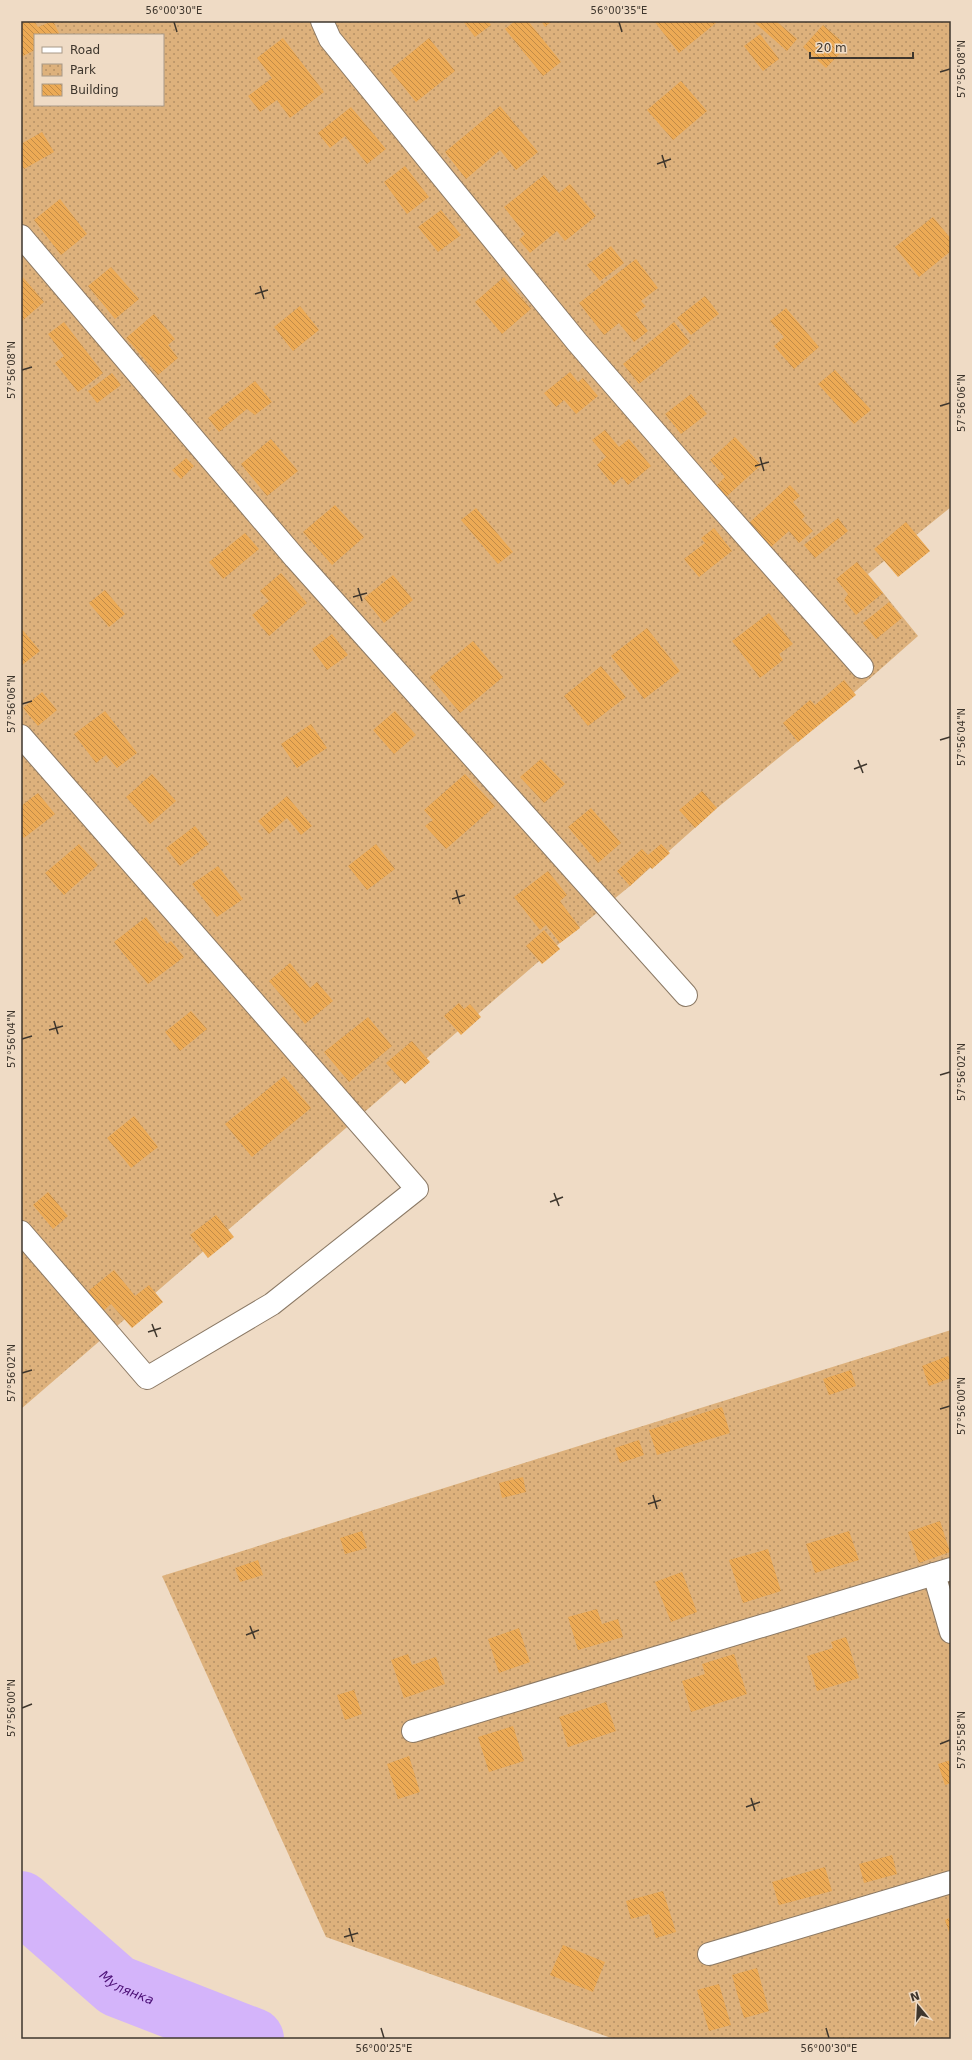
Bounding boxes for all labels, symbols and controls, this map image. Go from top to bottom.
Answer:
text: 56°00'30"E [146,5,202,16]
text: 56°00'35"E [591,5,647,16]
legend [34,34,164,106]
scale bar [810,34,913,60]
text: 57°56'08"N [956,40,967,98]
text: 20 m [816,41,847,55]
text: Road [70,43,100,57]
text: Park [70,63,96,77]
text: Building [70,83,119,97]
text: 57°56'08"N [6,341,17,399]
text: 57°56'06"N [956,374,967,432]
text: 57°56'06"N [6,675,17,733]
text: 57°56'04"N [956,708,967,766]
text: 57°56'04"N [6,1010,17,1068]
text: 57°56'02"N [956,1043,967,1101]
text: 57°56'02"N [6,1344,17,1402]
text: 57°56'00"N [956,1377,967,1435]
text: 57°56'00"N [6,1679,17,1737]
text: 57°55'58"N [956,1711,967,1769]
water label: Мулянка [97,1967,156,2007]
north arrow [898,1986,938,2026]
text: N [909,1989,921,2005]
text: 56°00'25"E [356,2043,412,2054]
text: 56°00'30"E [801,2043,857,2054]

